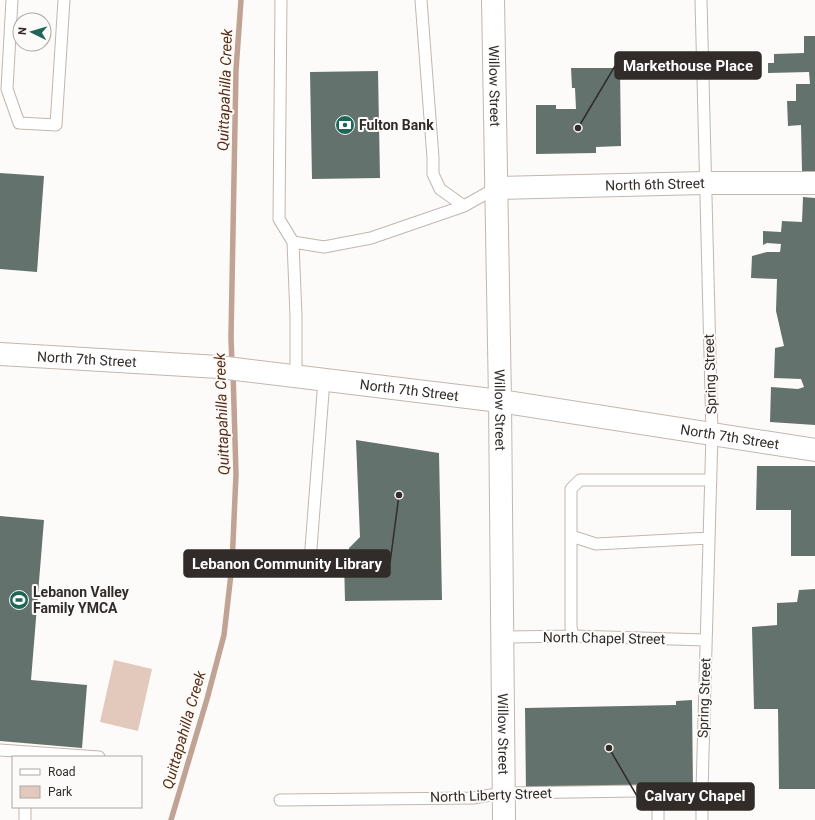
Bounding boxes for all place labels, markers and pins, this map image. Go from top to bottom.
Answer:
callout: Markethouse Place [615,52,761,79]
bank icon: Fulton Bank [334,114,356,136]
place label: Fulton Bank [359,117,434,133]
callout: Lebanon Community Library [184,550,390,577]
place label: Lebanon Valley Family YMCA [33,584,130,616]
sports icon: Lebanon Valley Family YMCA [8,589,30,611]
callout: Calvary Chapel [637,783,754,810]

